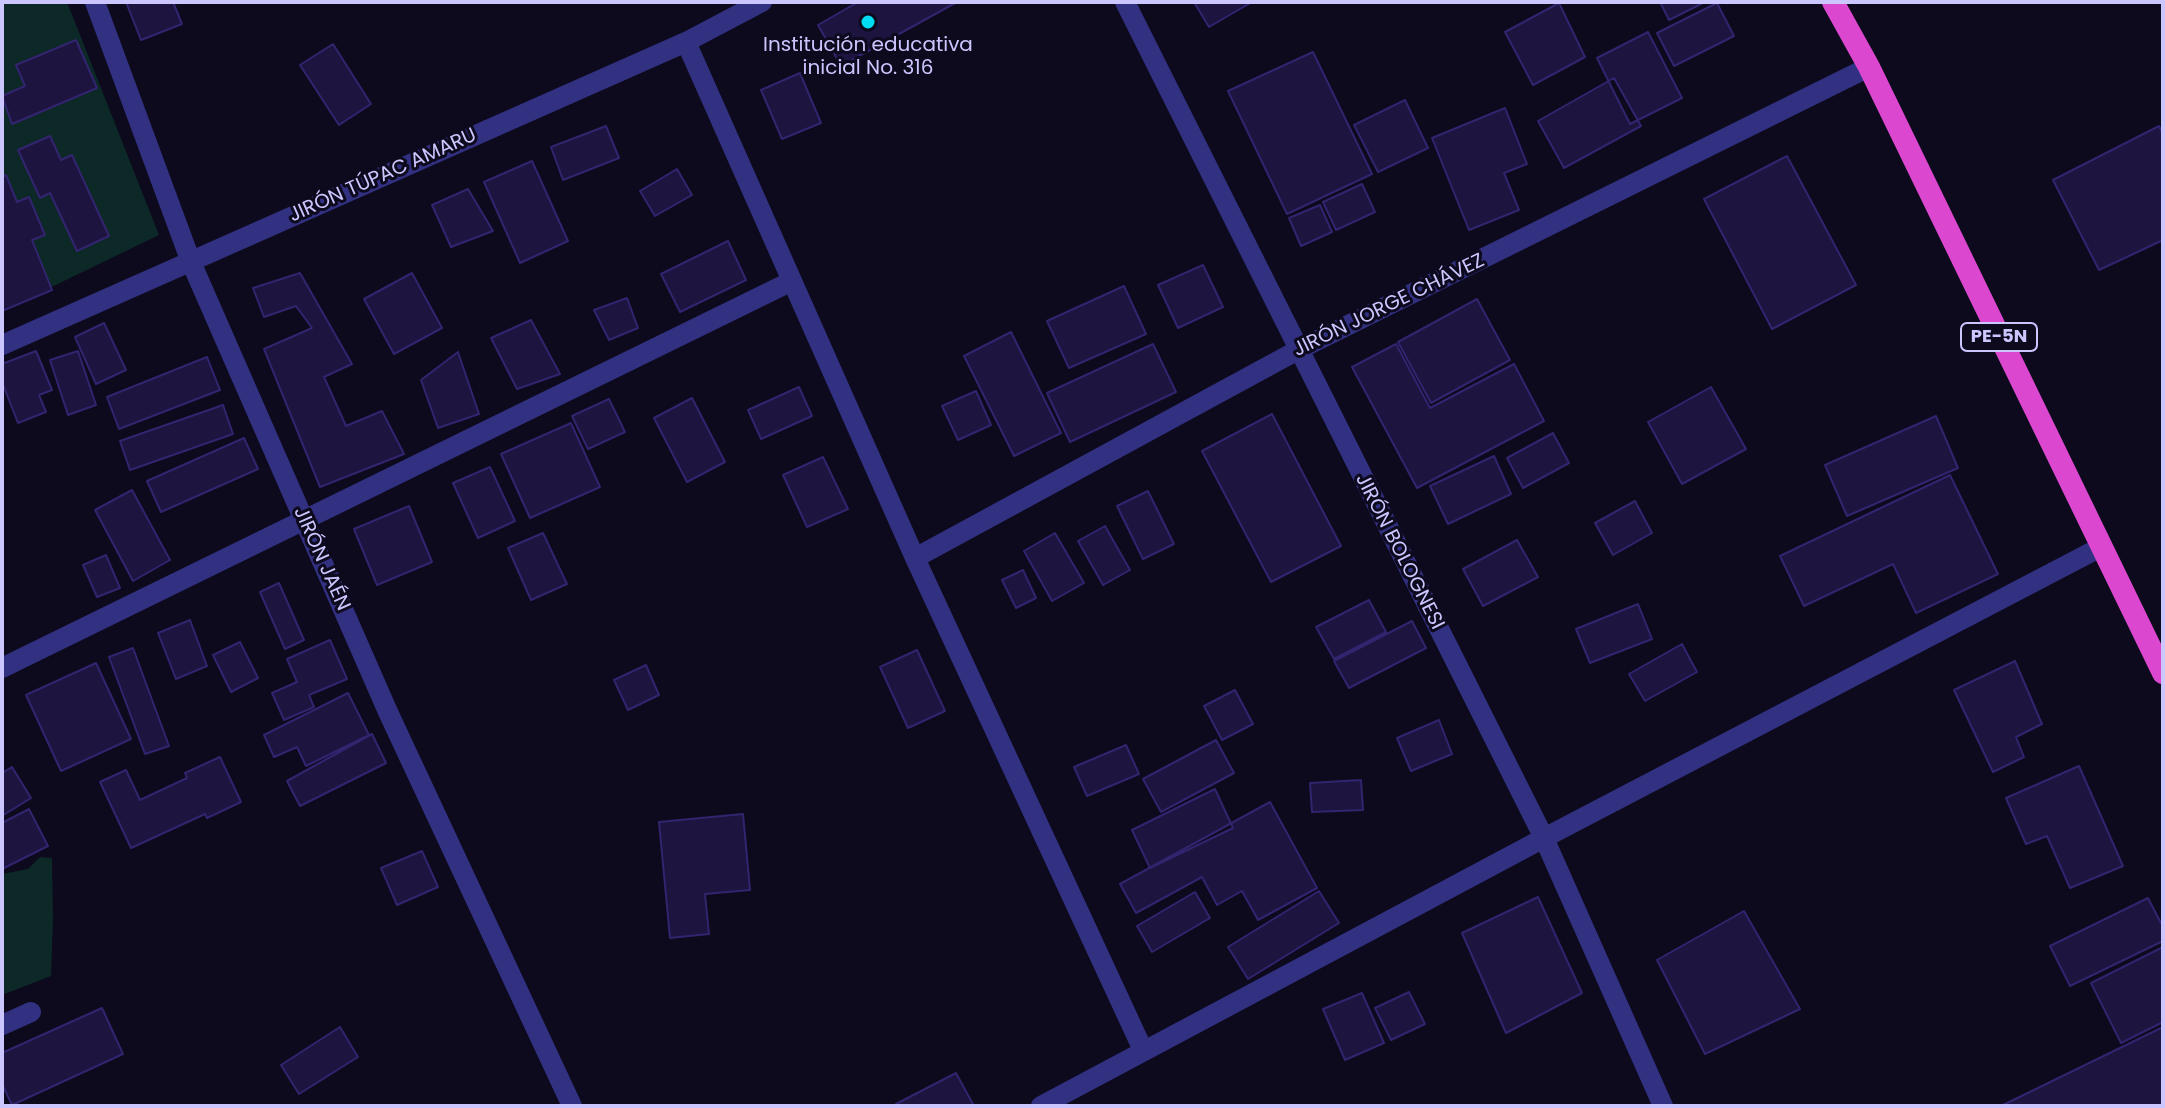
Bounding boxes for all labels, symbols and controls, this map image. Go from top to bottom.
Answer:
marker: Institución educativa inicial No. 316 [859,13,877,31]
place label: Institución educativa inicial No. 316 [763,34,973,81]
street label: JIRÓN TÚPAC AMARU [285,124,481,228]
street label: JIRÓN JORGE CHÁVEZ [1289,249,1489,363]
road number: PE-5N [1961,323,2037,351]
street label: JIRÓN BOLOGNESI [1349,470,1449,634]
street label: JIRÓN JAÉN [287,503,355,615]

